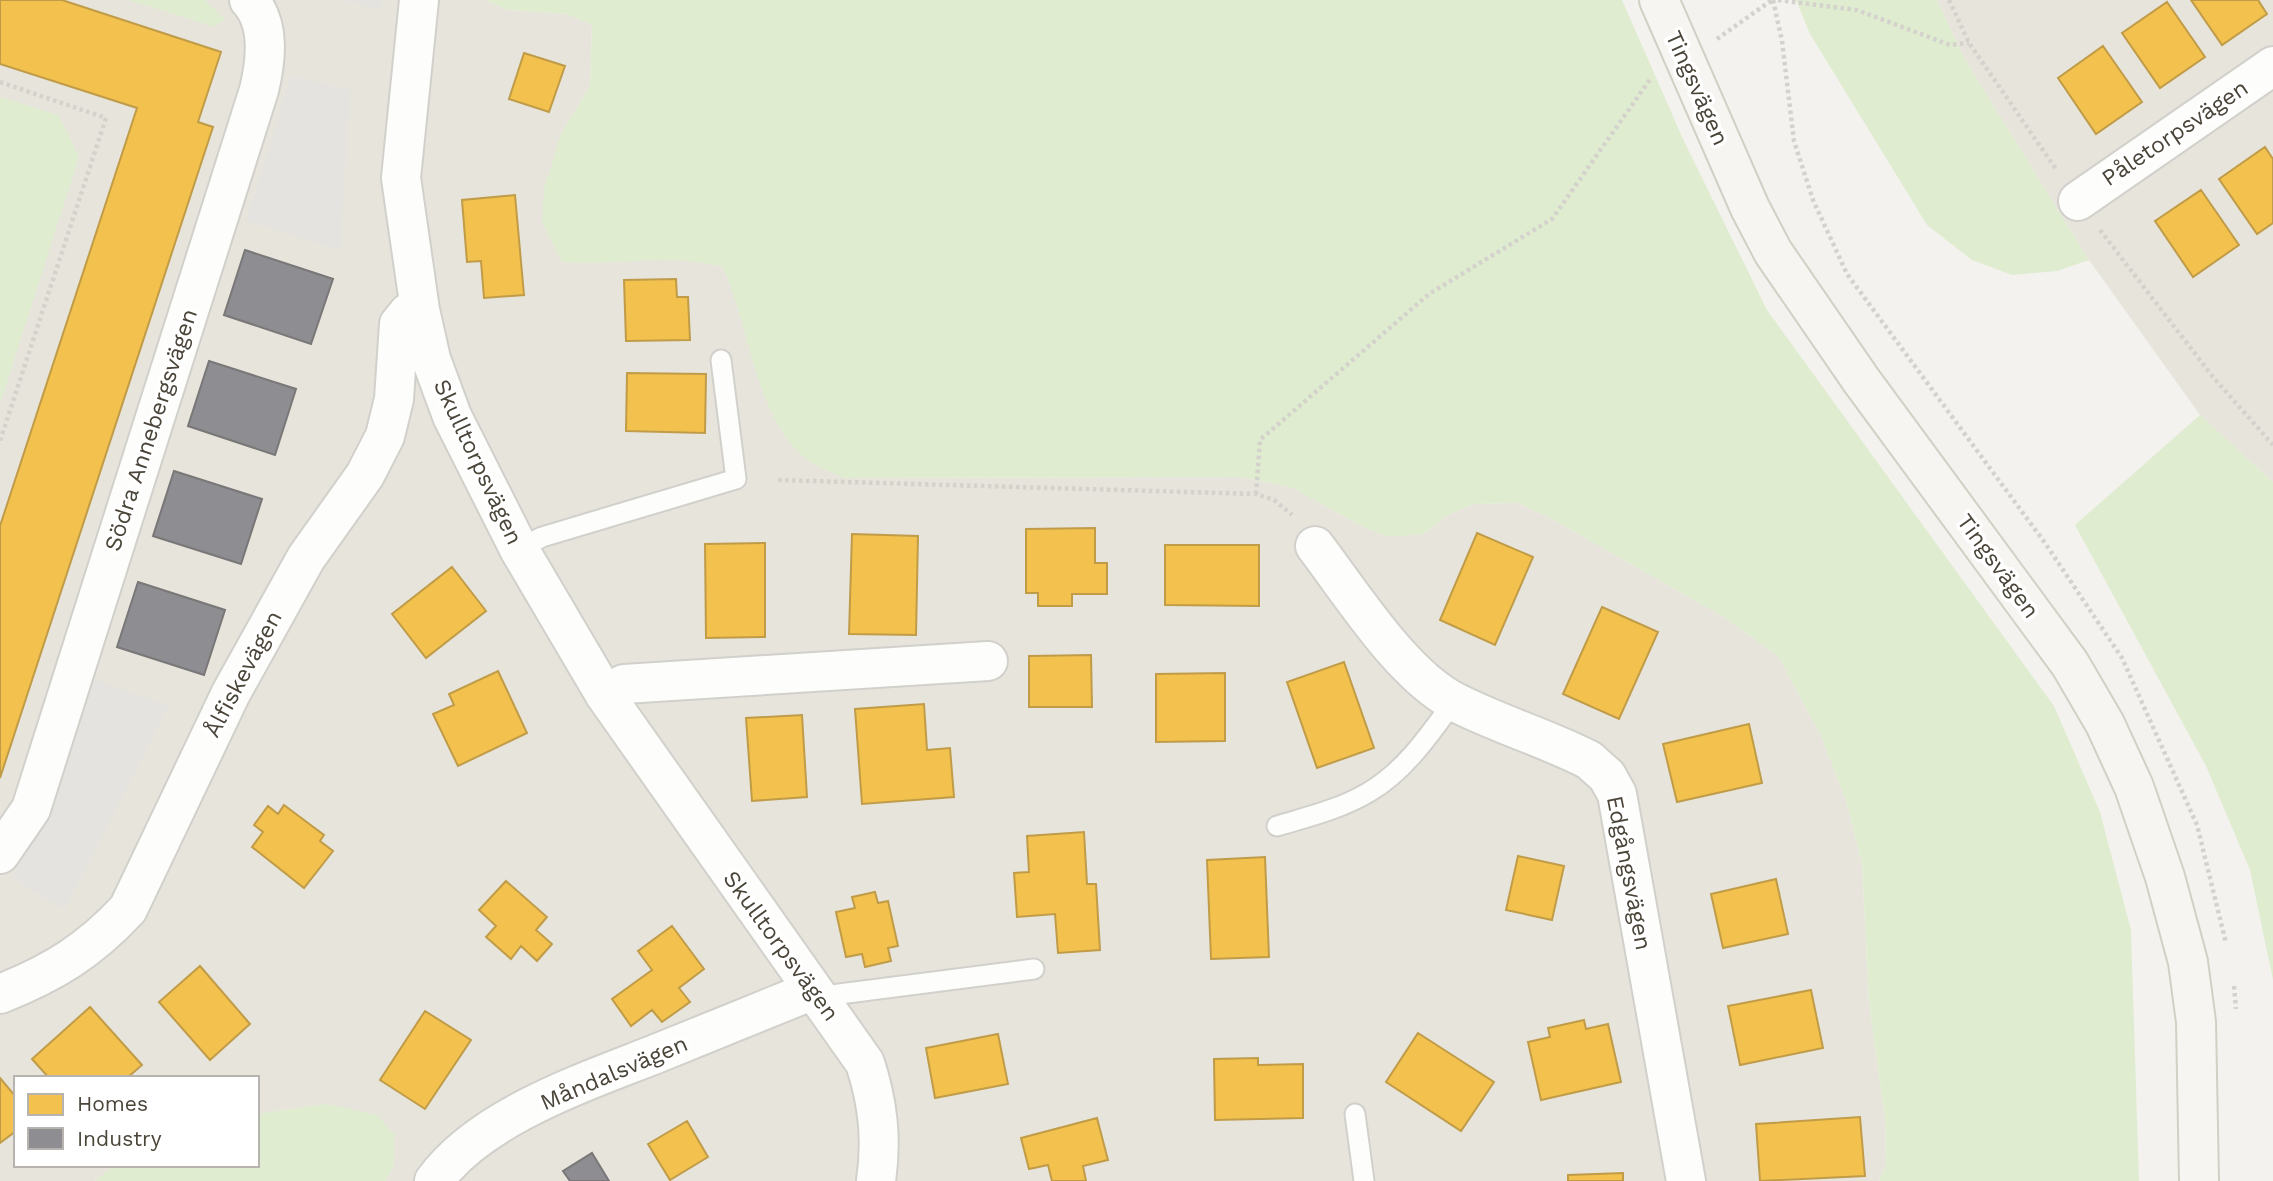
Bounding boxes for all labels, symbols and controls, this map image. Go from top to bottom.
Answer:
street label: Tingsvägen [1660,27,1734,149]
street label: Påletorpsvägen [2097,74,2253,192]
street label: Södra Annebergsvägen [99,305,203,555]
street label: Skulltorpsvägen [428,375,528,549]
street label: Tingsvägen [1951,509,2045,623]
street label: Ålfiskevägen [198,606,288,742]
street label: Edgångsvägen [1601,794,1657,952]
street label: Skulltorpsvägen [717,866,845,1026]
street label: Måndalsvägen [536,1030,692,1116]
legend [14,1076,259,1167]
text: Homes [77,1091,148,1116]
text: Industry [77,1126,162,1151]

